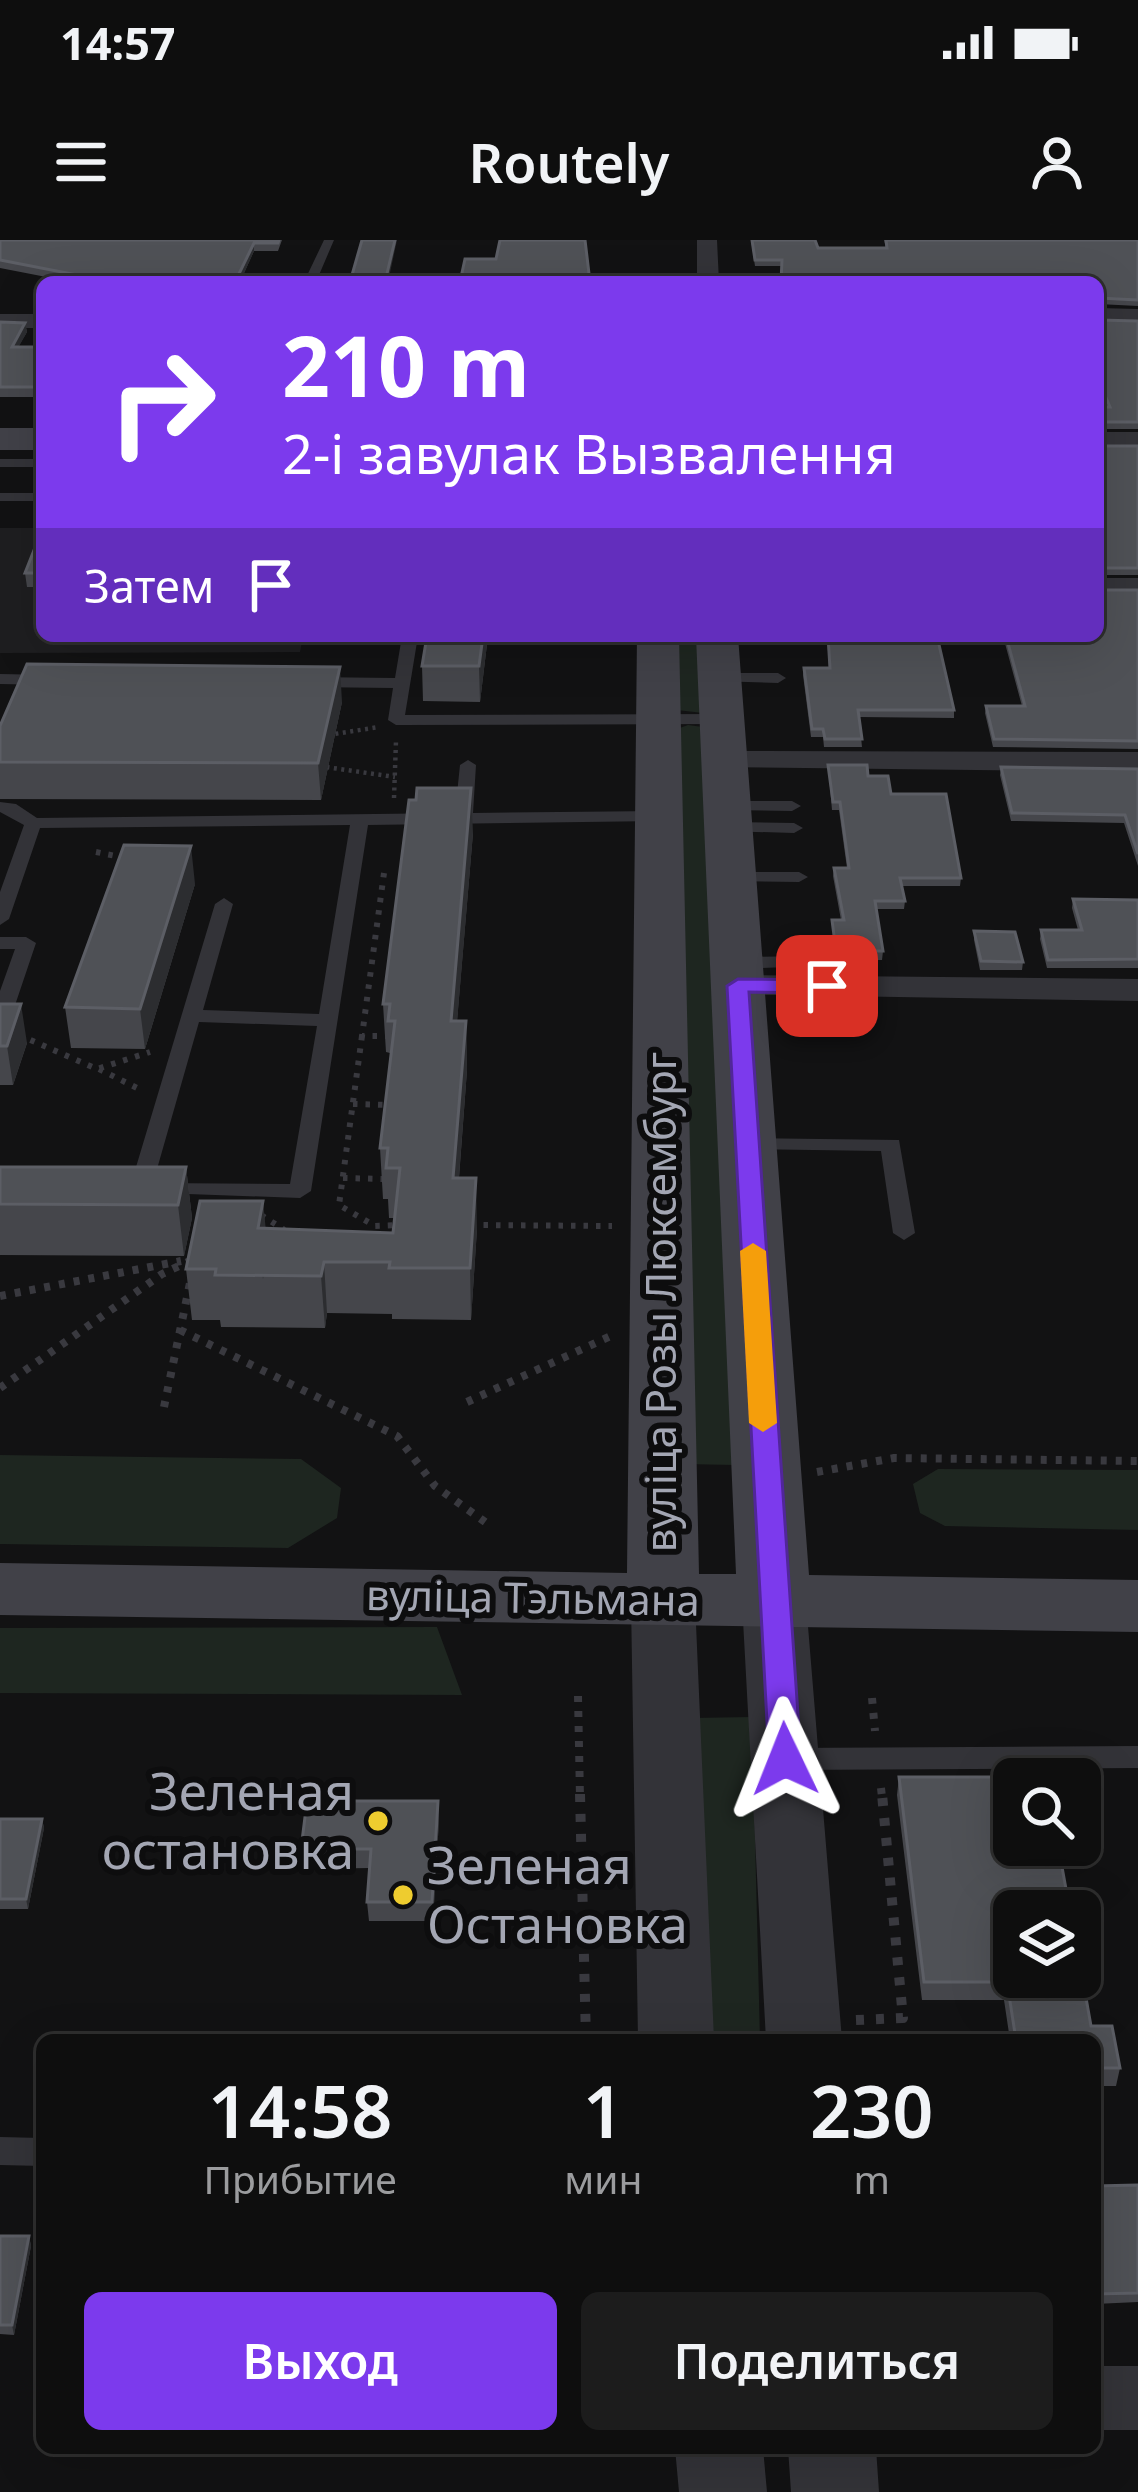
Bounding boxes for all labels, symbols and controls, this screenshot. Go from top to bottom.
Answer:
text: 14:57 [60,12,176,73]
text: Routely [469,125,669,199]
icon: menu [48,129,114,195]
icon: person [1024,129,1090,195]
text: 210 m [282,307,530,422]
icon: right [84,324,240,480]
text: 2-і завулак Вызвалення [282,416,896,490]
icon: arrive [238,552,304,618]
text: Затем [84,555,214,616]
pin [776,935,878,1037]
icon: arrive [794,953,860,1019]
street label: вуліца Розы Люксембург [631,1052,688,1552]
street label: вуліца Тэльмана [366,1565,700,1628]
position arrow [722,1696,848,1822]
place label: Зеленая остановка [102,1755,354,1884]
map controls [993,1758,1101,1998]
button: search [993,1758,1101,1866]
marker: Зеленая остановка [365,1808,391,1834]
place label: Зеленая Остановка [427,1829,688,1958]
marker: Зеленая Остановка [390,1882,416,1908]
button: layers [993,1890,1101,1998]
text: 14:58 [208,2061,392,2159]
text: 1 [583,2061,624,2159]
text: 230 [810,2061,933,2159]
text: Прибытие [204,2152,397,2205]
text: мин [564,2152,642,2205]
text: m [853,2152,890,2205]
button: Выход [84,2292,557,2430]
button: Поделиться [581,2292,1053,2430]

